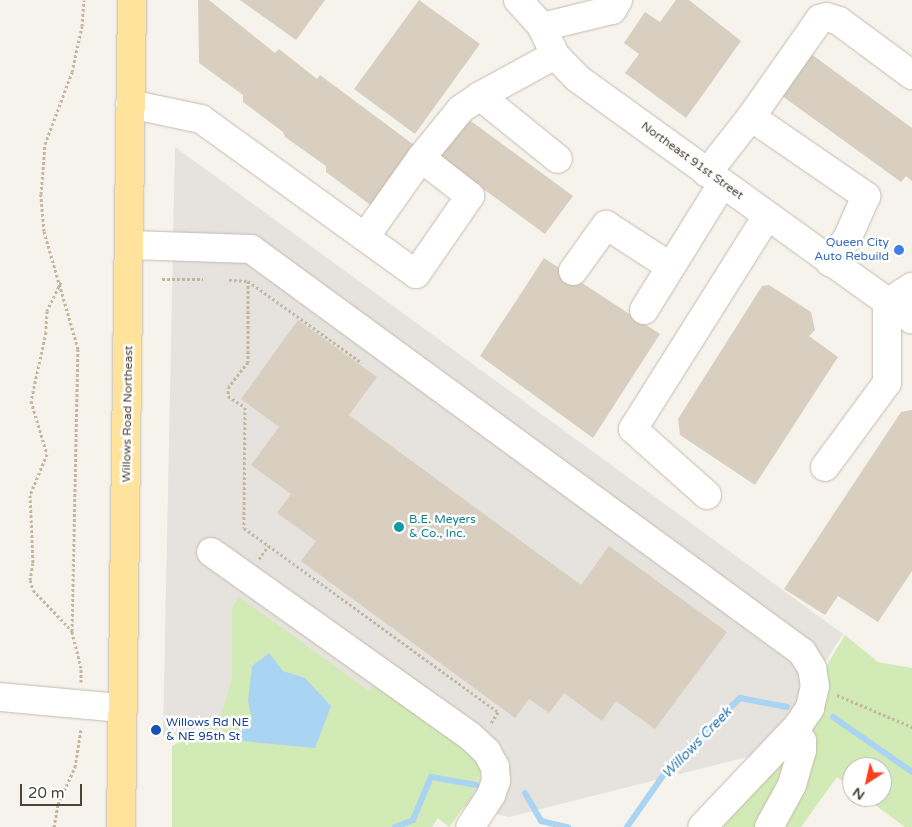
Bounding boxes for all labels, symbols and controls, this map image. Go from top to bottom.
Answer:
street label: Northeast 91st Street [638,119,746,203]
place label: Queen City Auto Rebuild [814,236,889,264]
marker: Queen City Auto Rebuild [893,244,905,256]
street label: Willows Road Northeast [120,345,136,483]
place label: B.E. Meyers & Co., Inc. [409,513,476,541]
marker: B.E. Meyers & Co., Inc. [393,521,405,533]
water label: Willows Creek [659,704,735,782]
place label: Willows Rd NE & NE 95th St [166,716,249,744]
marker: Willows Rd NE & NE 95th St [150,724,162,736]
north arrow [842,757,892,807]
scale bar [22,774,85,806]
text: 20 m [28,784,65,802]
text: N [849,784,868,804]

